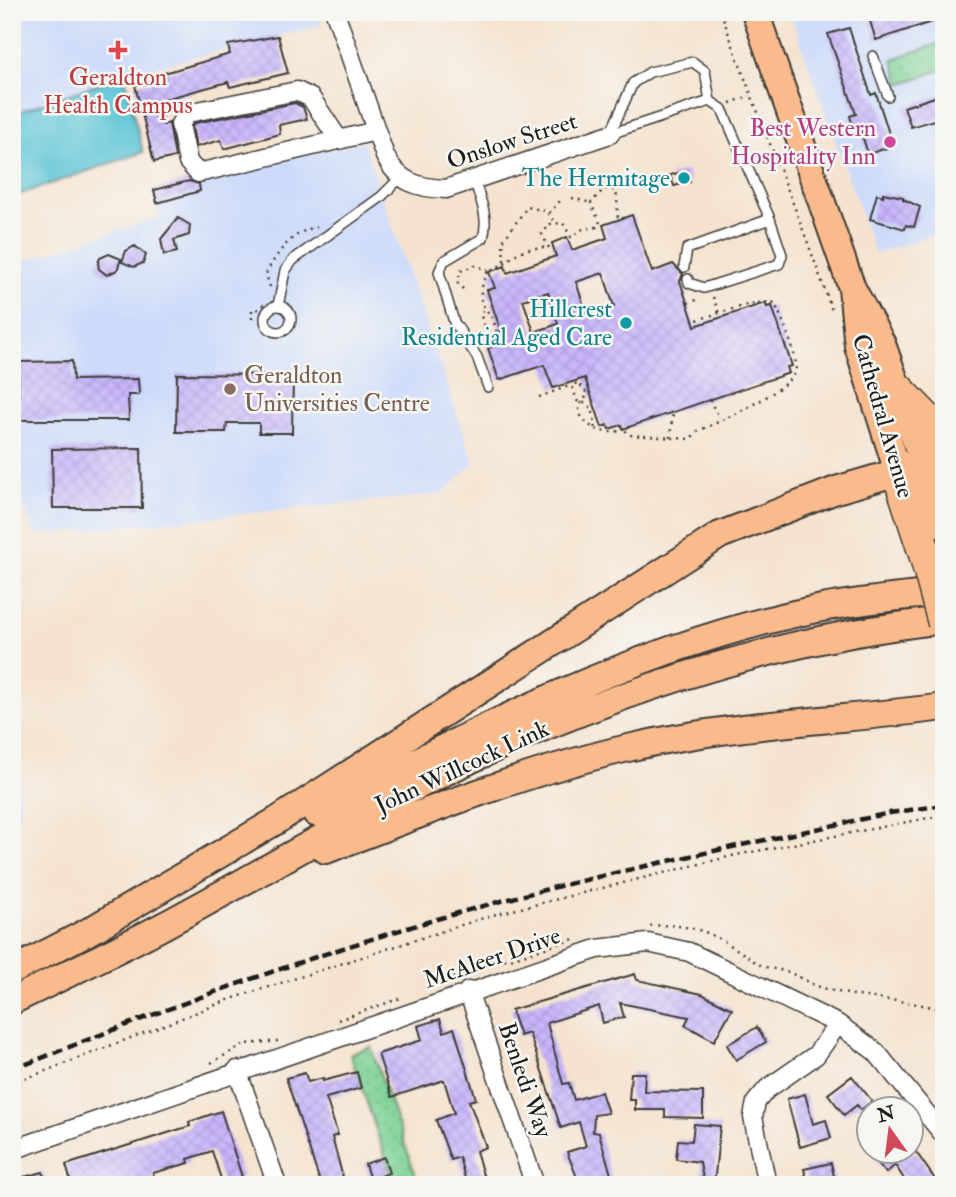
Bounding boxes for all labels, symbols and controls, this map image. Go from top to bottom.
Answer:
marker: Geraldton Health Campus [108,40,128,60]
place label: Geraldton Health Campus [43,62,193,121]
street label: Onslow Street [443,105,581,177]
place label: Best Western Hospitality Inn [731,113,876,172]
marker: Best Western Hospitality Inn [882,134,898,150]
place label: The Hermitage [522,163,670,194]
marker: The Hermitage [676,170,692,186]
place label: Hillcrest Residential Aged Care [401,294,612,353]
marker: Hillcrest Residential Aged Care [618,315,634,331]
street label: Cathedral Avenue [845,330,921,502]
place label: Geraldton Universities Centre [244,360,430,419]
marker: Geraldton Universities Centre [222,381,238,397]
street label: John Willcock Link [369,713,555,821]
street label: McAleer Drive [419,920,565,996]
street label: Benledi Way [491,1018,559,1142]
north arrow [855,1096,925,1166]
text: N [874,1101,898,1128]

